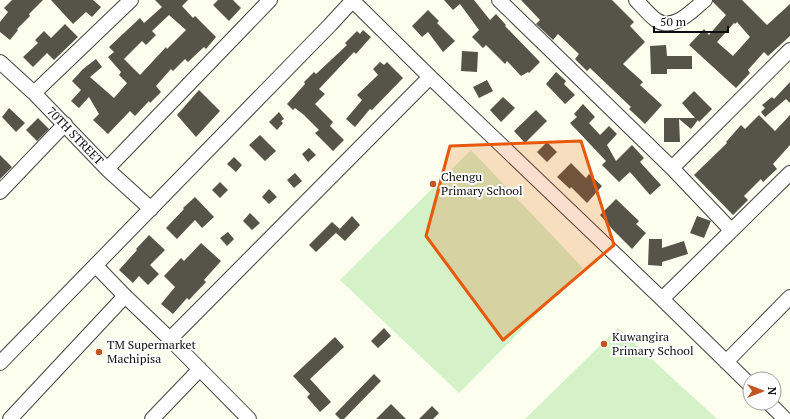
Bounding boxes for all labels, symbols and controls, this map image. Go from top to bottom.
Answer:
scale bar [654,8,728,34]
text: 50 m [660,14,687,29]
street label: 70TH STREET [44,104,107,168]
place label: Chengu Primary School [441,169,523,198]
marker: Chengu Primary School [428,179,438,189]
place label: Kuwangira Primary School [612,329,694,358]
place label: TM Supermarket Machipisa [107,337,197,366]
marker: Kuwangira Primary School [599,339,609,349]
marker: TM Supermarket Machipisa [94,347,104,357]
north arrow [742,371,782,411]
text: N [765,387,779,396]

